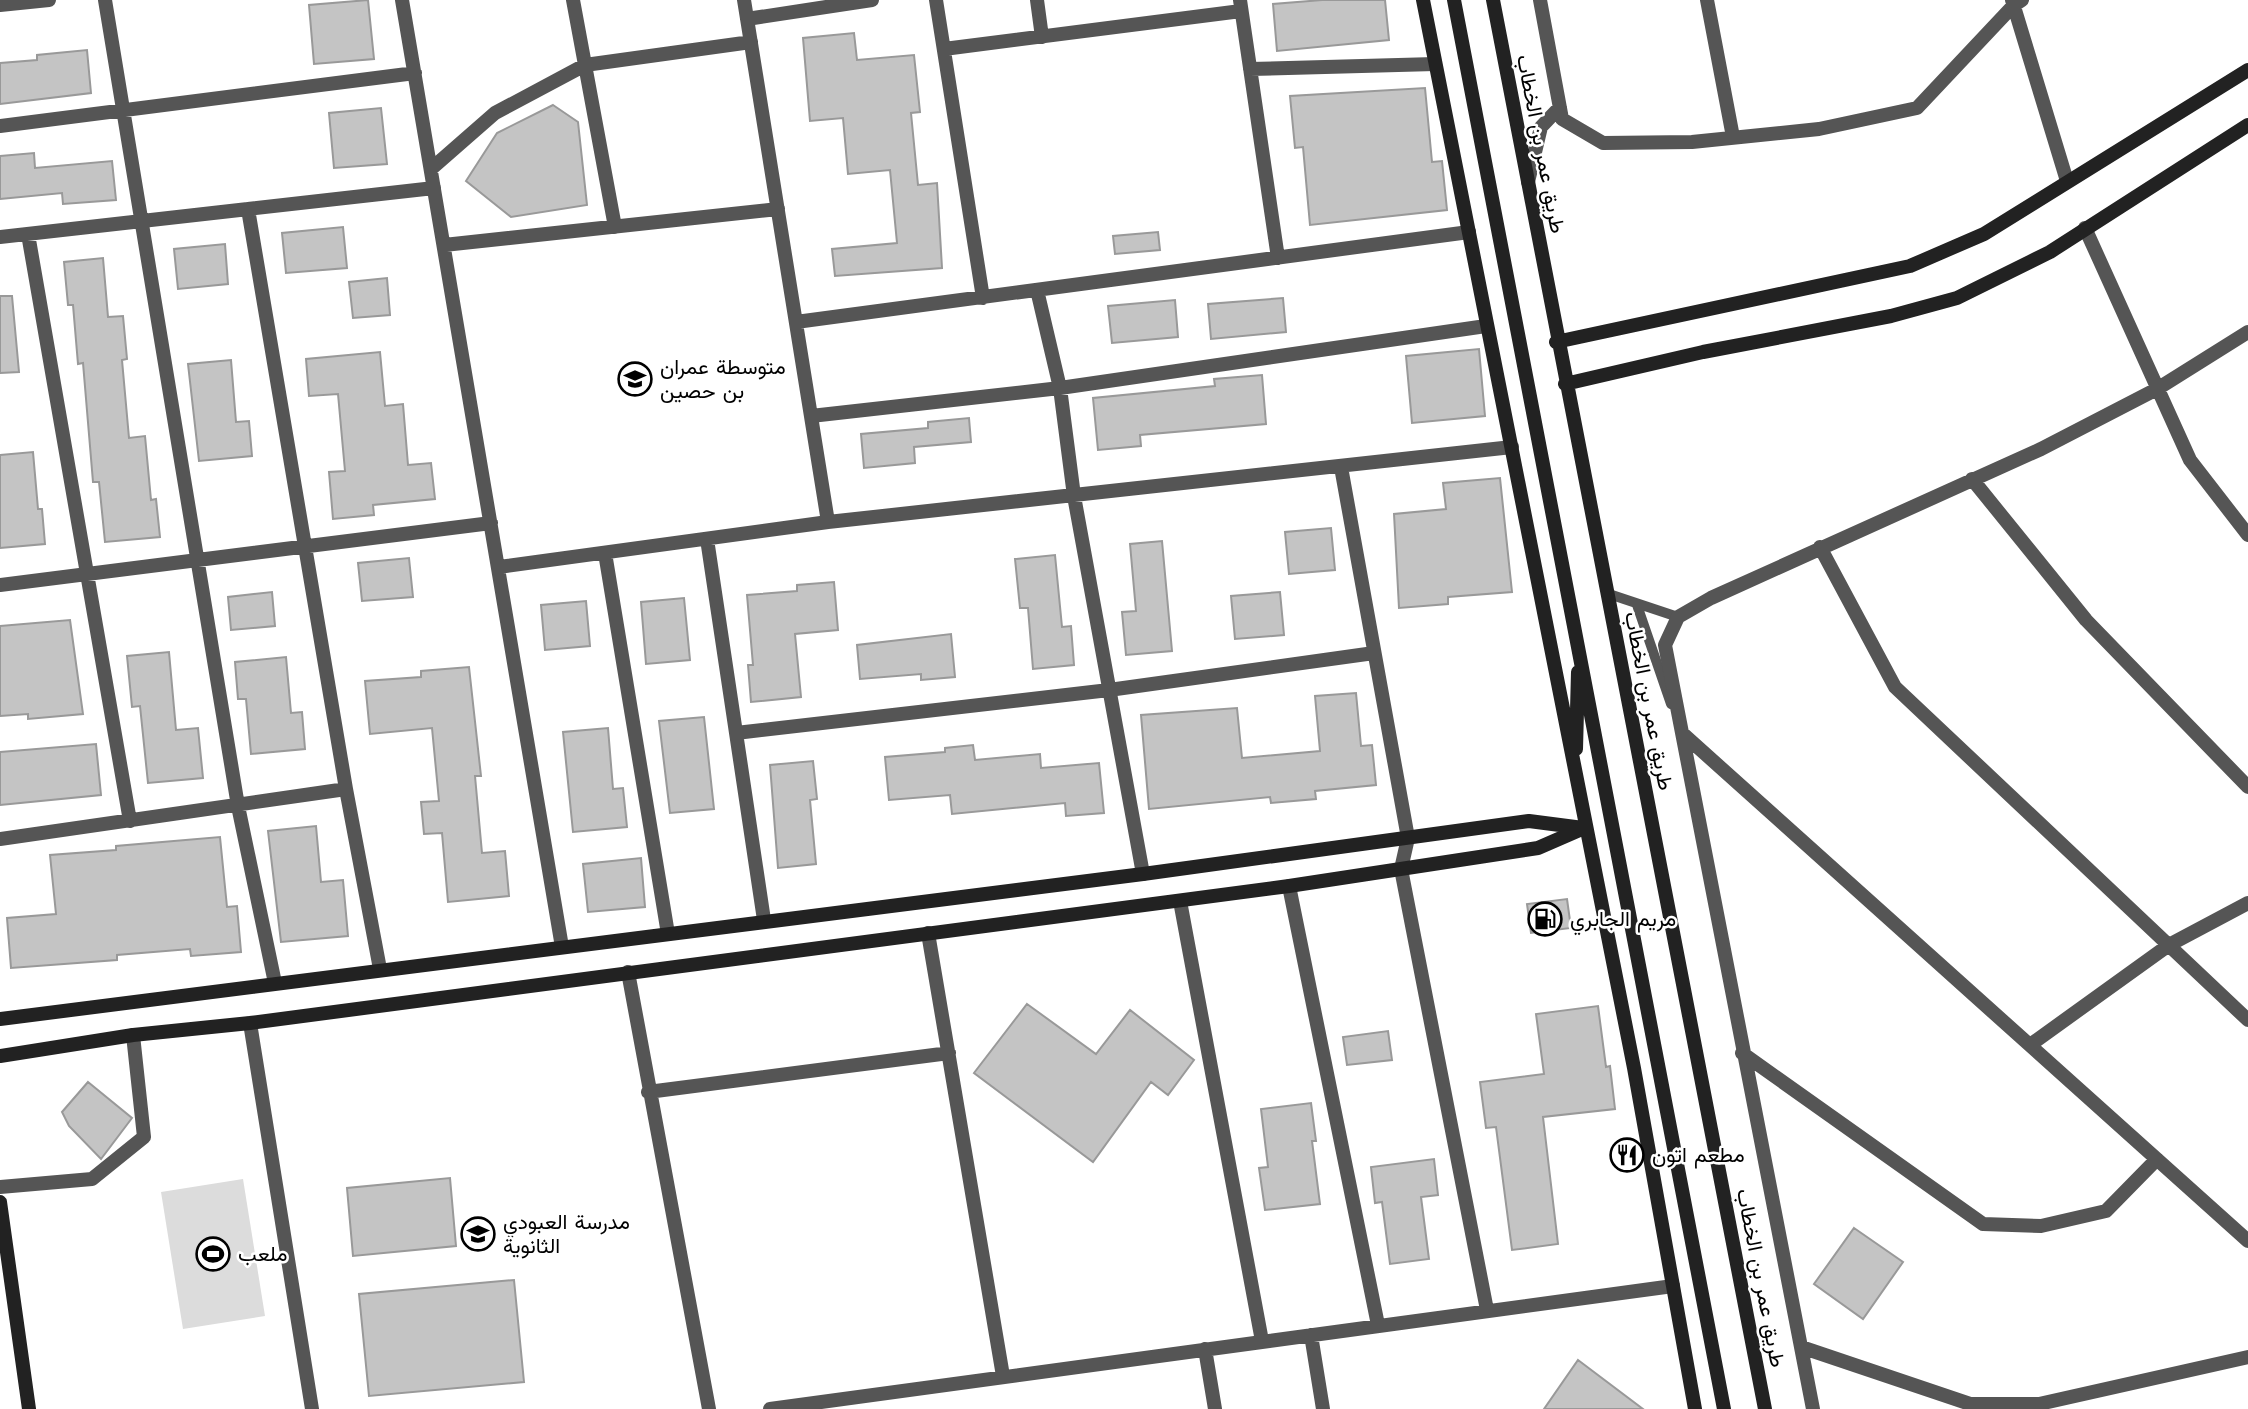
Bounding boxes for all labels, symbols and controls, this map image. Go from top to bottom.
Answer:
street label: طريق عمر بن الخطاب [1511,52,1571,236]
place label: متوسطة عمران بن حصين [660,354,786,403]
school or university icon: متوسطة عمران بن حصين [616,360,654,398]
street label: طريق عمر بن الخطاب [1619,609,1679,793]
fuel station icon: مريم الجابري [1526,900,1564,938]
place label: مريم الجابري [1570,906,1676,936]
restaurant icon: مطعم اتون [1608,1136,1646,1174]
place label: مطعم اتون [1652,1142,1745,1169]
street label: طريق عمر بن الخطاب [1731,1186,1791,1370]
place label: مدرسة العبودي الثانوية [503,1209,630,1259]
school or university icon: مدرسة العبودي الثانوية [459,1215,497,1253]
sports icon: ملعب [194,1235,232,1273]
place label: ملعب [238,1241,287,1266]

